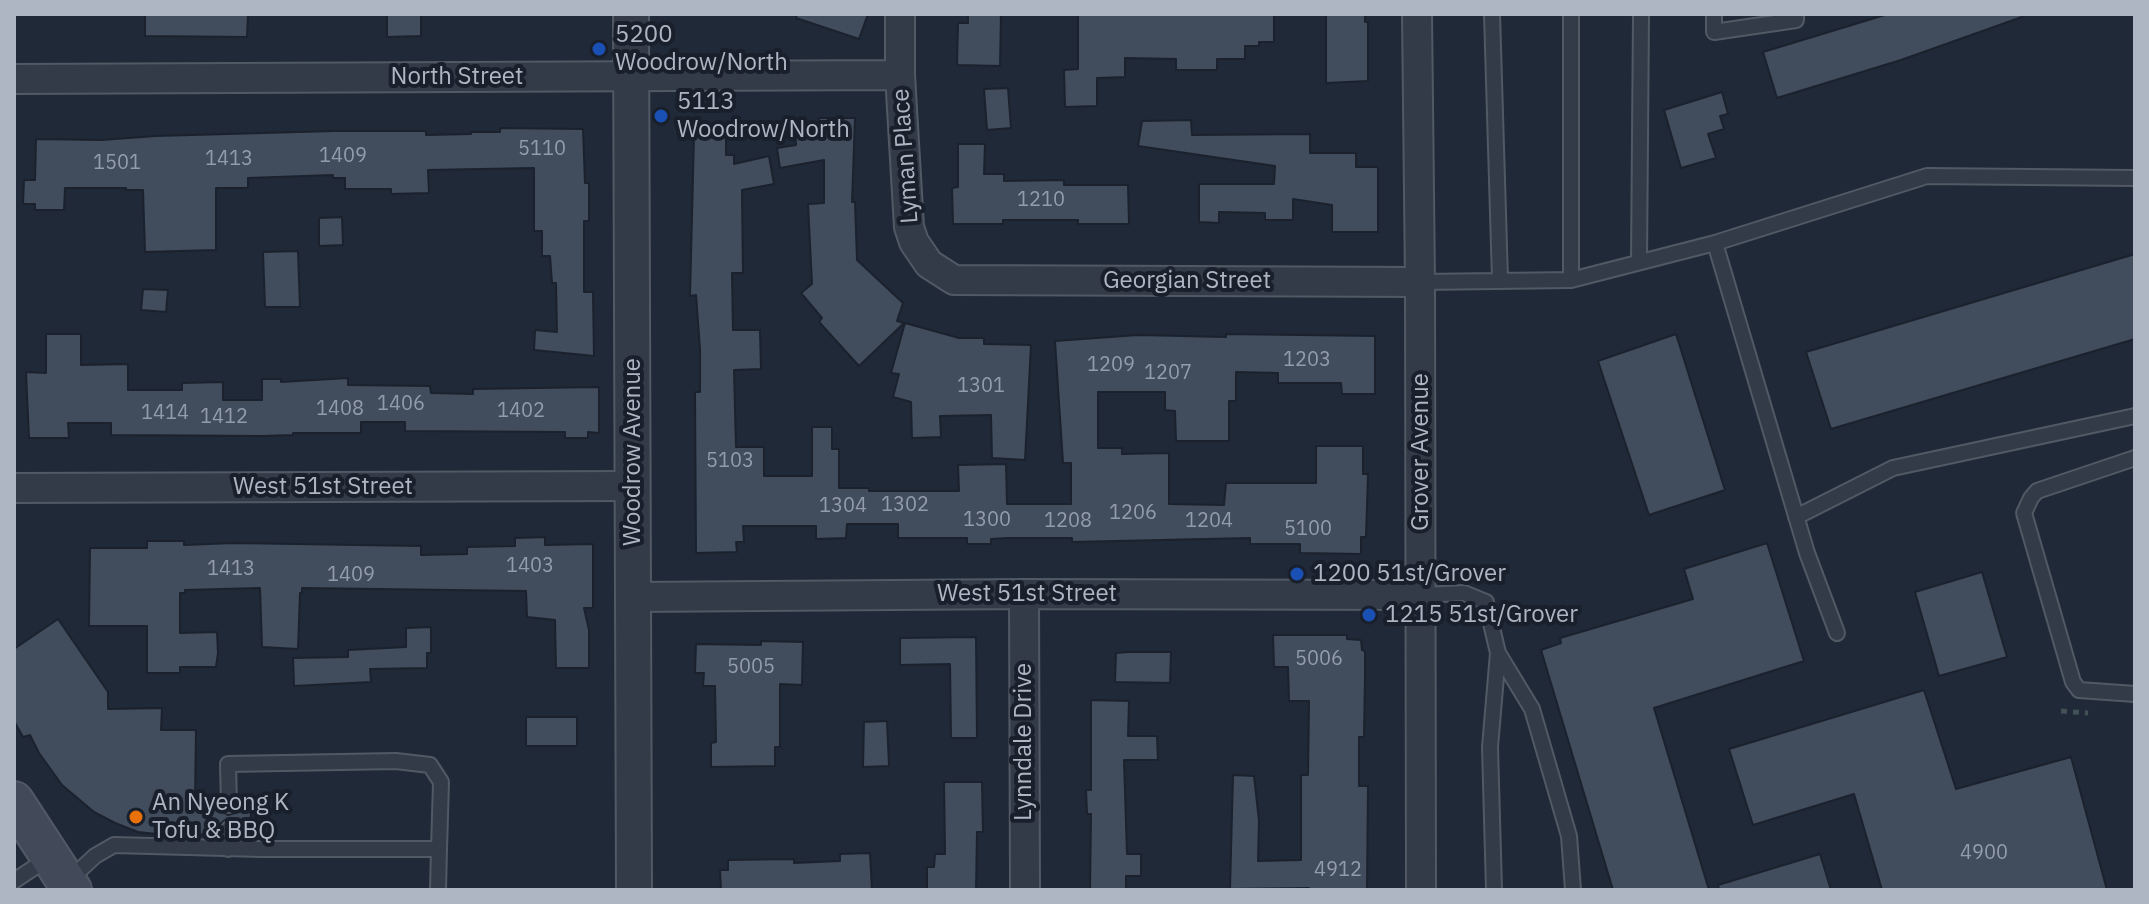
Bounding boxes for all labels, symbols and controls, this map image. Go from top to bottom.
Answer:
place label: 5200 Woodrow/North [615,21,788,77]
marker: 5200 Woodrow/North [590,40,608,58]
street label: North Street [391,63,523,91]
place label: 5113 Woodrow/North [677,88,850,144]
street label: Lyman Place [887,88,925,224]
marker: 5113 Woodrow/North [652,107,670,125]
house number: 5110 [518,137,566,161]
house number: 1409 [319,144,367,168]
house number: 1413 [205,147,253,171]
house number: 1501 [93,151,141,175]
house number: 1210 [1017,188,1065,212]
street label: Georgian Street [1103,267,1271,295]
house number: 1203 [1283,348,1331,372]
house number: 1209 [1087,353,1135,377]
street label: Woodrow Avenue [619,358,647,546]
house number: 1207 [1144,361,1192,385]
street label: Grover Avenue [1407,373,1435,531]
house number: 1301 [957,374,1005,398]
house number: 1406 [377,392,425,416]
house number: 1408 [316,397,364,421]
house number: 1402 [497,399,545,423]
house number: 1414 [141,401,189,425]
house number: 1412 [200,405,248,429]
house number: 5103 [706,449,754,473]
street label: West 51st Street [233,473,413,501]
house number: 1302 [881,493,929,517]
house number: 1304 [819,494,867,518]
house number: 1206 [1109,501,1157,525]
house number: 1300 [963,508,1011,532]
house number: 1208 [1044,509,1092,533]
house number: 1204 [1185,509,1233,533]
house number: 5100 [1284,517,1332,541]
house number: 1403 [506,554,554,578]
house number: 1413 [207,557,255,581]
place label: 1200 51st/Grover [1313,560,1506,588]
house number: 1409 [327,563,375,587]
marker: 1200 51st/Grover [1288,565,1306,583]
street label: West 51st Street [937,580,1117,608]
place label: 1215 51st/Grover [1385,601,1578,629]
marker: 1215 51st/Grover [1360,606,1378,624]
house number: 5006 [1295,647,1343,671]
house number: 5005 [727,655,775,679]
street label: Lynndale Drive [1010,663,1038,821]
place label: An Nyeong K Tofu & BBQ [152,789,289,845]
marker: An Nyeong K Tofu & BBQ [127,808,145,826]
house number: 4900 [1960,841,2008,865]
house number: 4912 [1314,858,1362,882]

